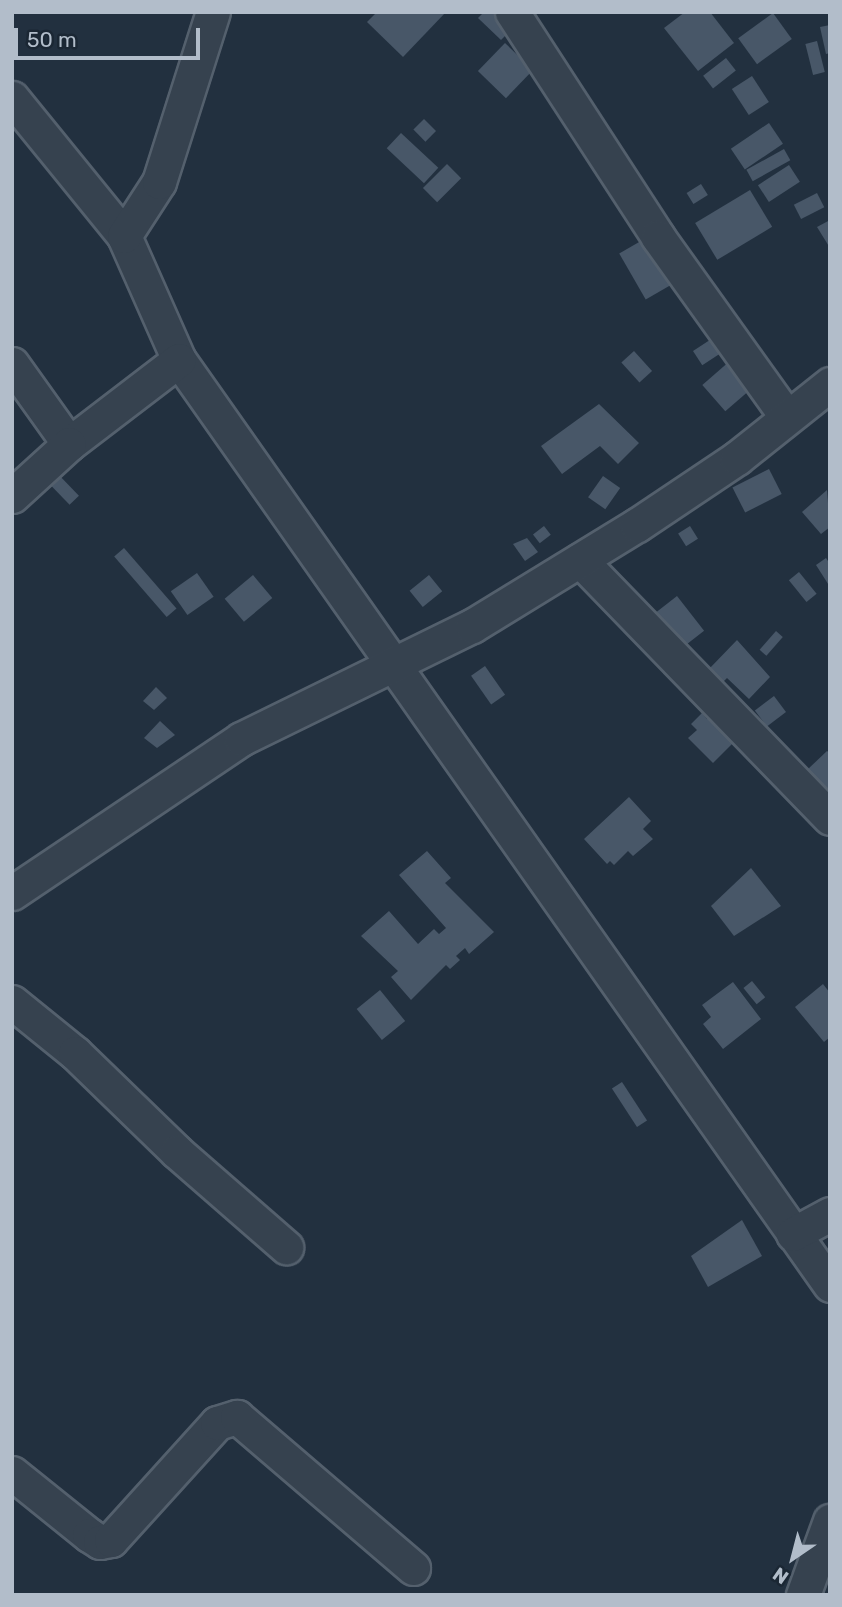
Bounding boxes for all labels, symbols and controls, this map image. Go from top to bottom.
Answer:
scale bar [18,14,203,58]
text: 50 m [27,27,77,52]
north arrow [758,1523,828,1593]
text: N [768,1562,793,1589]

